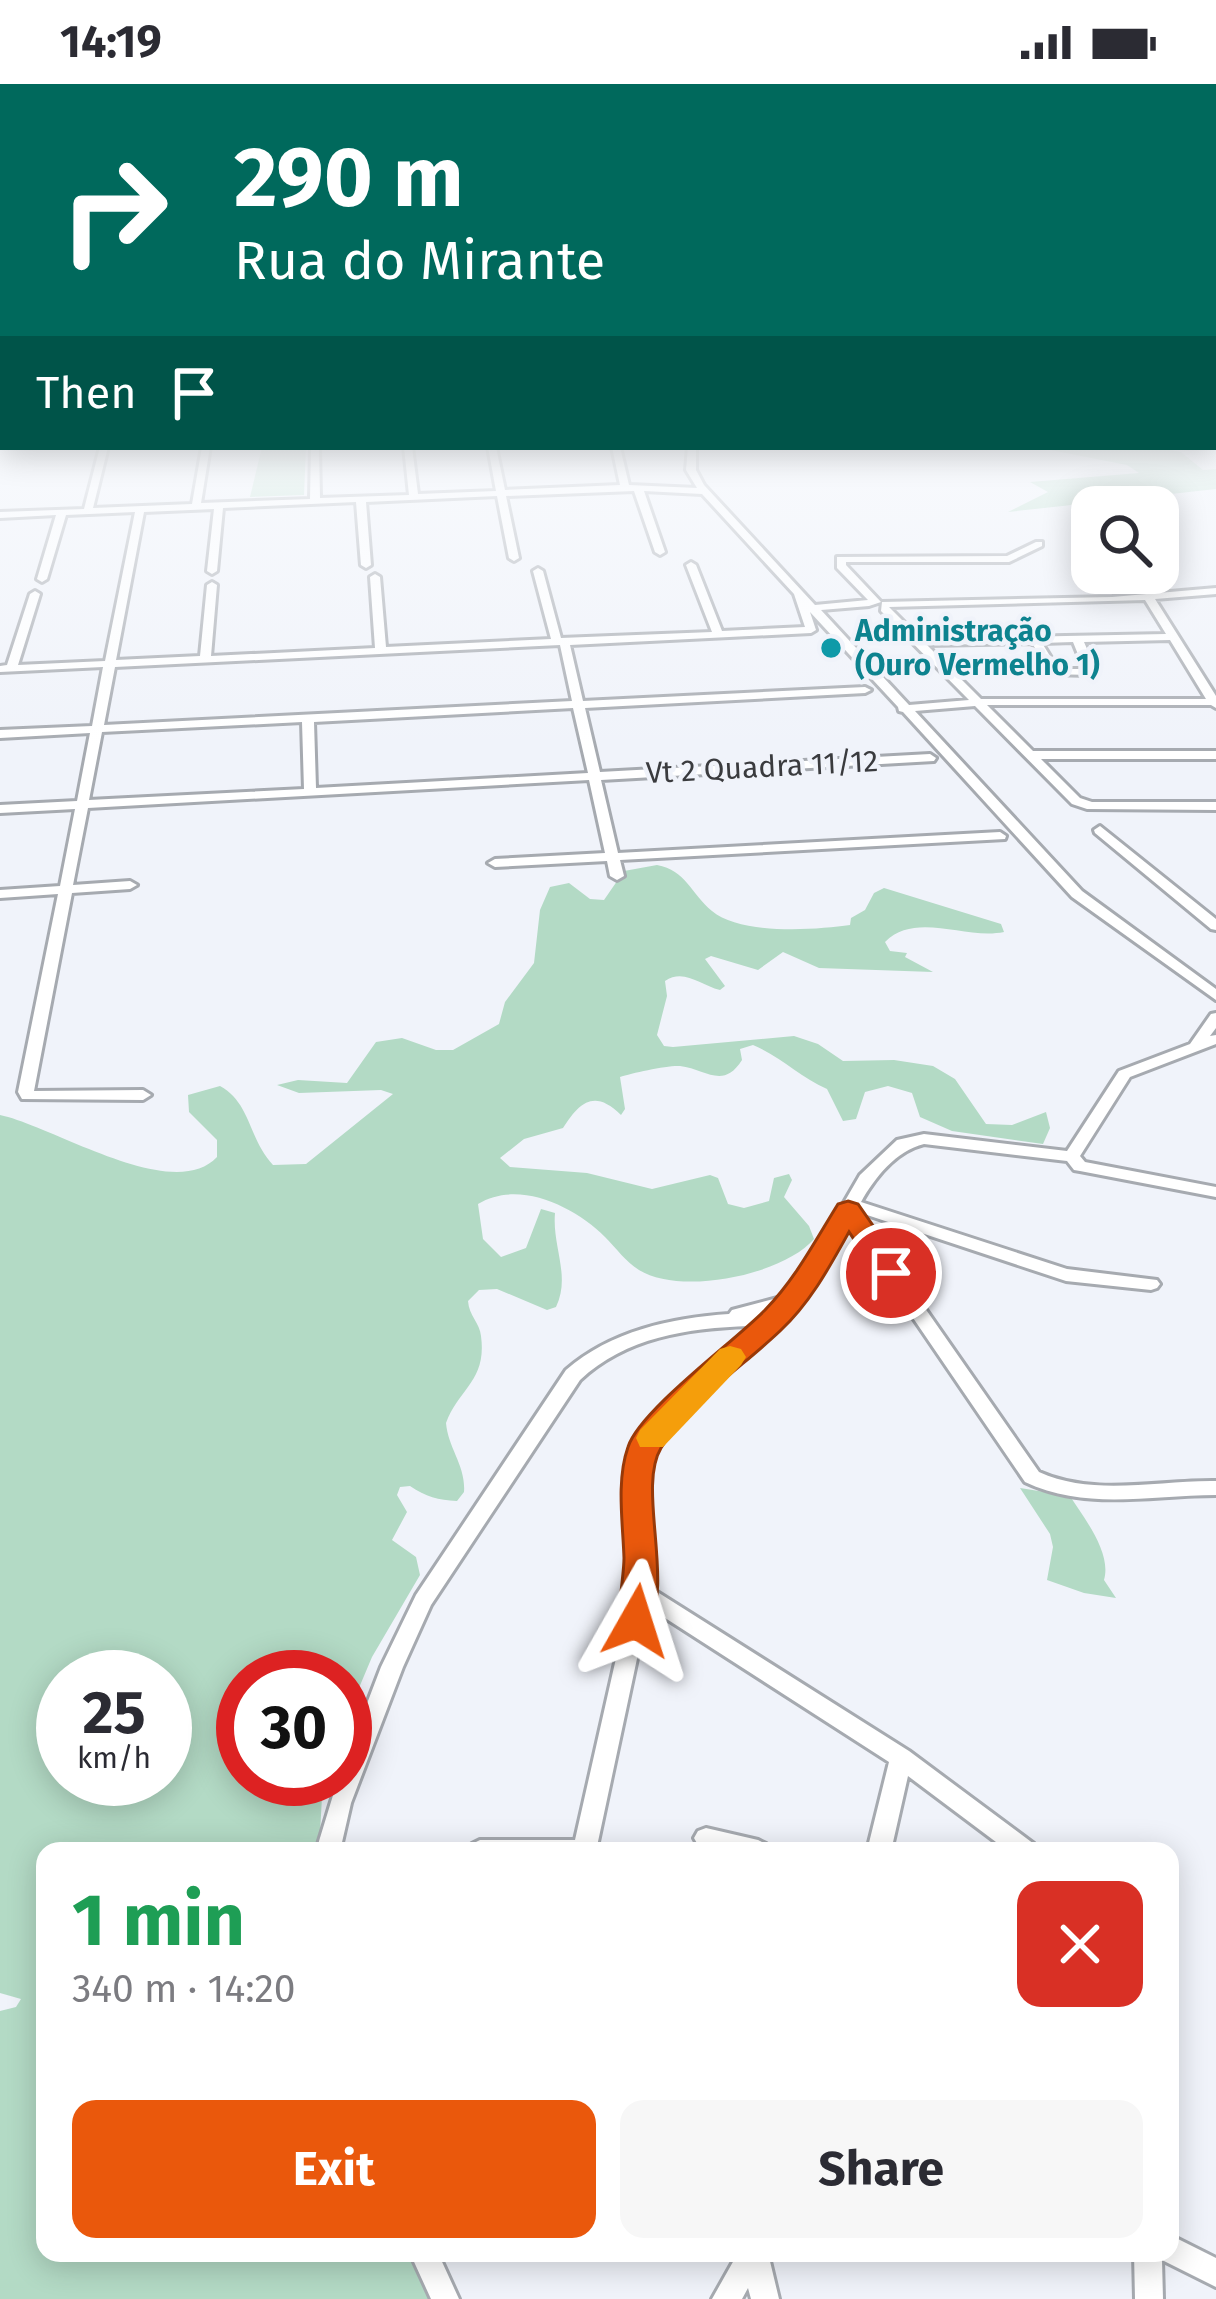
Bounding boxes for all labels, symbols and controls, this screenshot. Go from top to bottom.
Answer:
text: 14:19 [60,15,162,69]
text: 290 m [234,127,464,228]
icon: right [36,132,192,288]
text: Rua do Mirante [234,229,605,293]
icon: arrive [161,360,227,426]
text: Then [36,366,137,420]
map controls [1071,486,1179,594]
button: search [1071,486,1179,594]
place label: Administração (Ouro Vermelho 1) [854,613,1100,683]
marker: Administração (Ouro Vermelho 1) [818,635,844,661]
street label: Vt 2 Quadra 11/12 [645,743,879,791]
pin [840,1222,942,1324]
icon: arrive [858,1240,924,1306]
position arrow [573,1558,699,1684]
speed limit sign: 30 [216,1650,372,1806]
text: 25 [82,1677,146,1749]
text: km/h [77,1740,151,1776]
text: 1 min [72,1878,245,1964]
button: close [1017,1881,1143,2007]
text: 340 m · 14:20 [72,1966,296,2012]
button: Exit [72,2100,596,2238]
button: Share [620,2100,1143,2238]

